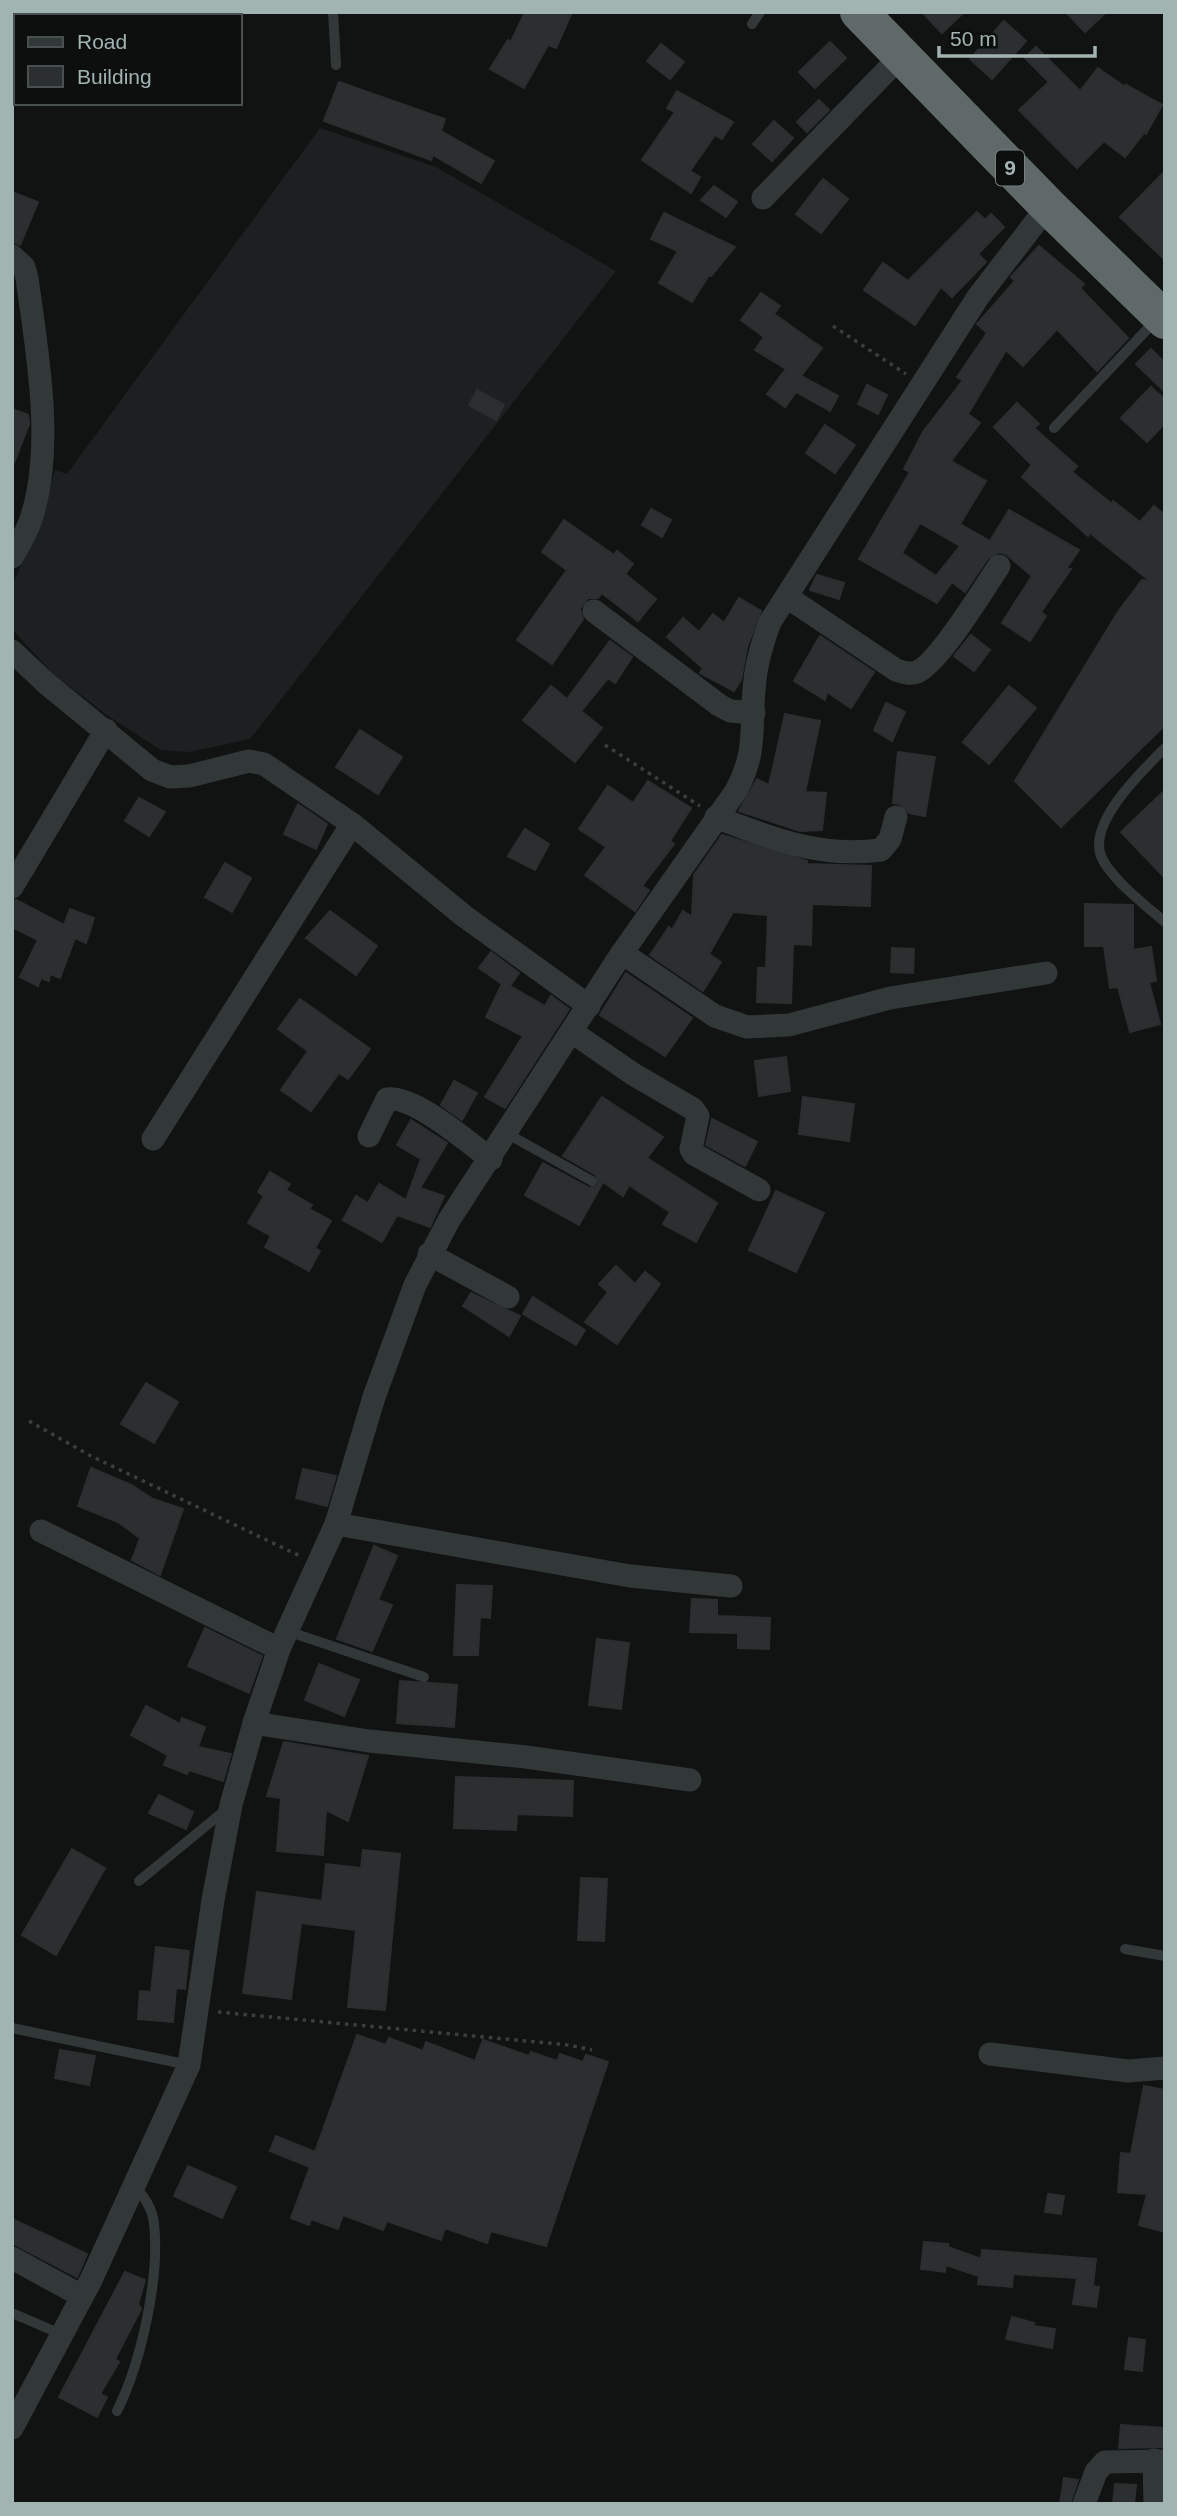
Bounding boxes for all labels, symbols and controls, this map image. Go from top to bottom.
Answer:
legend [14,14,242,105]
scale bar [939,14,1095,58]
text: 50 m [950,27,997,50]
text: Road [77,30,127,53]
text: Building [77,65,152,88]
road number: 9 [996,150,1024,186]

